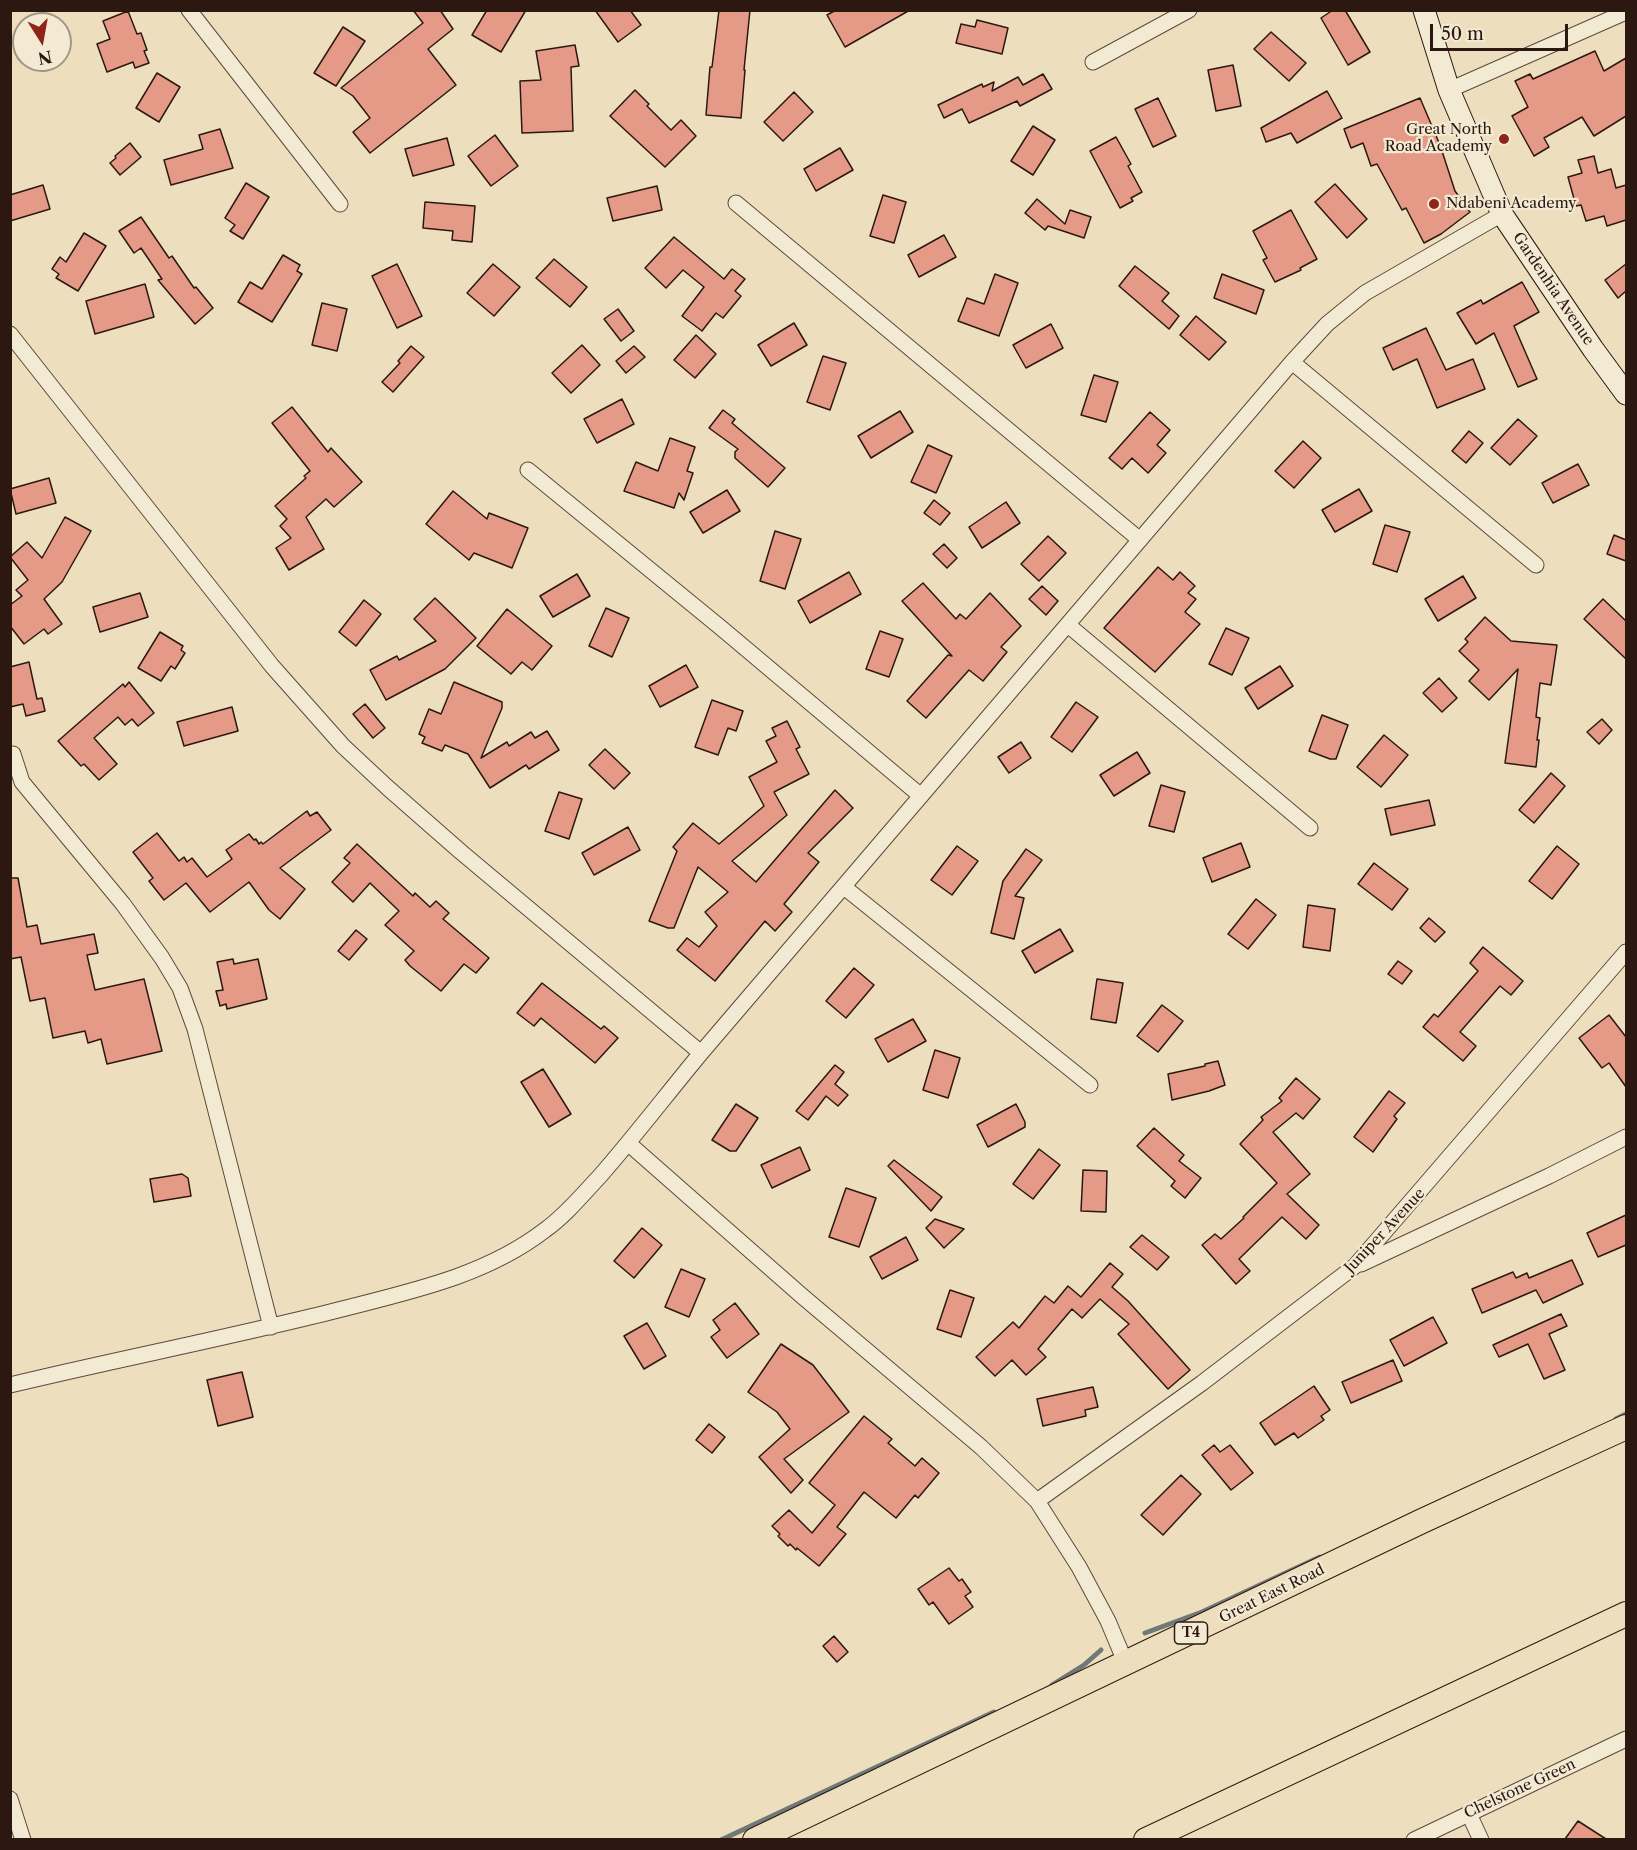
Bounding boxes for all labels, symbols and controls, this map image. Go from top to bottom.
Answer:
north arrow [12,12,72,72]
scale bar [1433,12,1571,50]
text: 50 m [1441,23,1484,45]
text: N [36,47,54,69]
place label: Great North Road Academy [1385,121,1492,156]
marker: Great North Road Academy [1497,132,1511,146]
place label: Ndabeni Academy [1446,195,1577,213]
marker: Ndabeni Academy [1427,197,1441,211]
street label: Gardenhia Avenue [1509,229,1597,349]
street label: Juniper Avenue [1341,1185,1429,1277]
street label: Great East Road [1216,1561,1328,1627]
road number: T4 [1174,1622,1208,1644]
street label: Chelstone Green [1461,1755,1579,1823]

